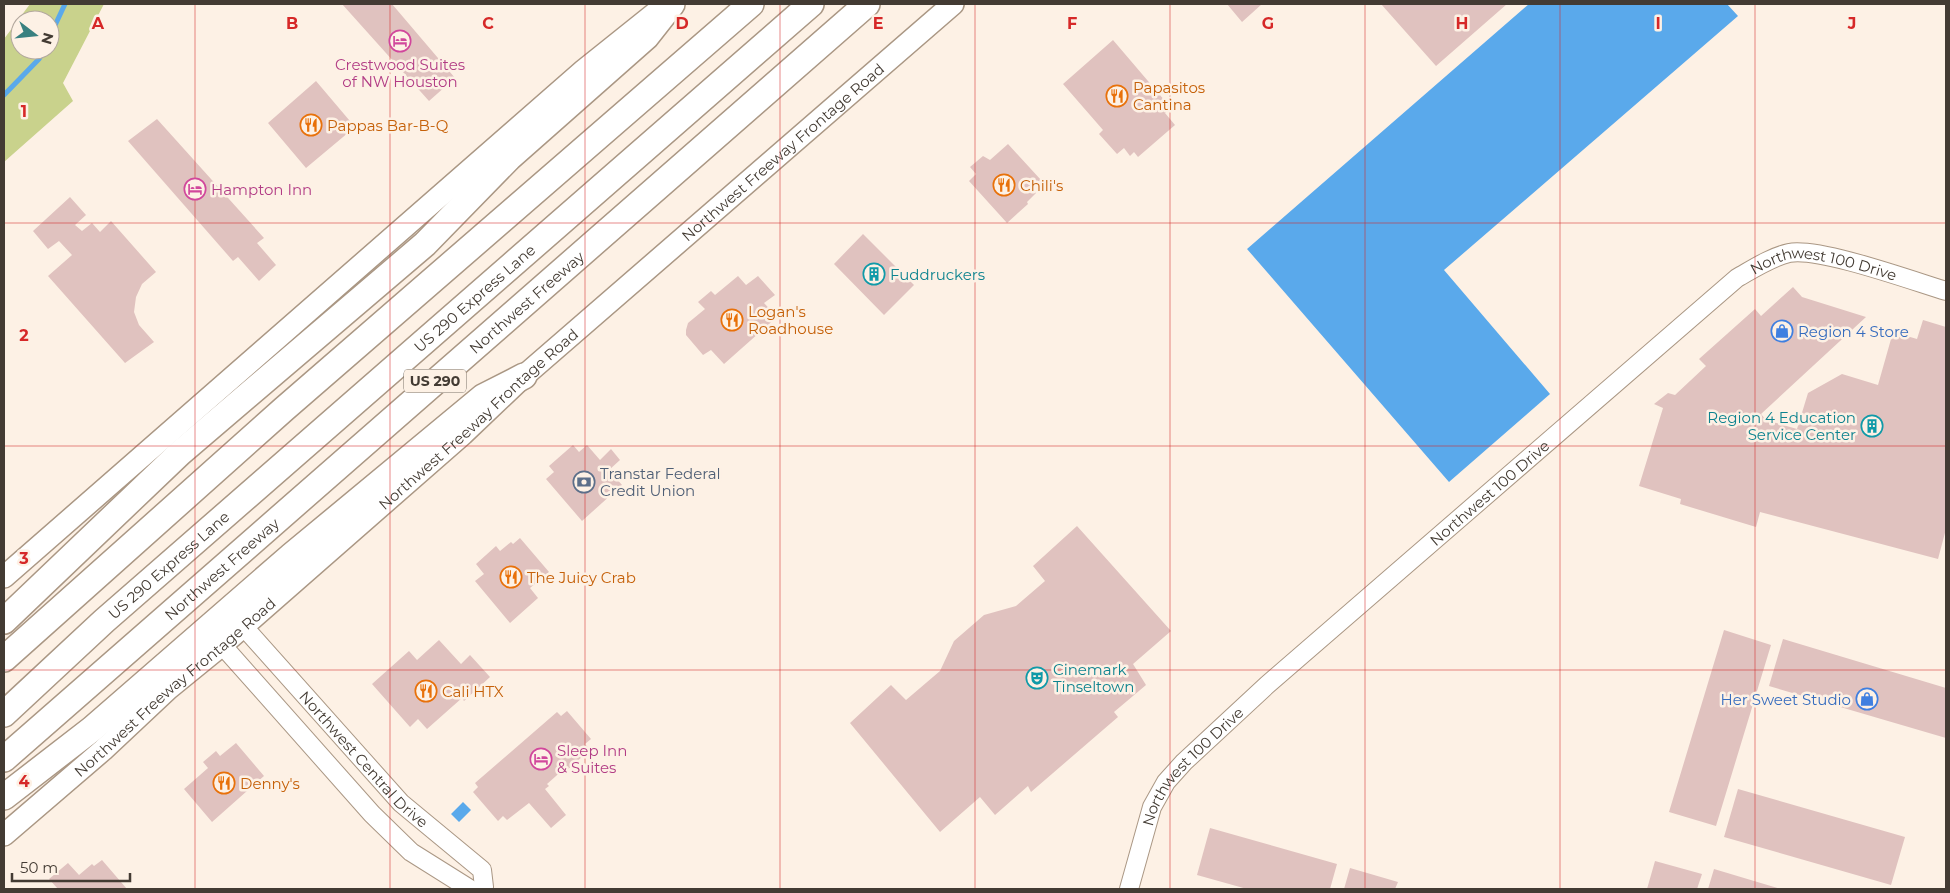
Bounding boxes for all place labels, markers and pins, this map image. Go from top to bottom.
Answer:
hotel icon: Crestwood Suites of NW Houston [388,29,412,53]
place label: Crestwood Suites of NW Houston [335,55,465,91]
place label: Papasitos Cantina [1133,78,1205,114]
restaurant icon: Papasitos Cantina [1105,84,1129,108]
restaurant icon: Pappas Bar-B-Q [299,113,323,137]
place label: Pappas Bar-B-Q [327,116,449,135]
restaurant icon: Chili's [992,173,1016,197]
place label: Chili's [1020,176,1063,195]
hotel icon: Hampton Inn [183,177,207,201]
place label: Hampton Inn [211,180,312,199]
building icon: Fuddruckers [862,262,886,286]
place label: Fuddruckers [890,265,985,284]
place label: Logan's Roadhouse [748,302,833,338]
restaurant icon: Logan's Roadhouse [720,308,744,332]
shop icon: Region 4 Store [1770,319,1794,343]
place label: Region 4 Store [1798,322,1909,341]
place label: Region 4 Education Service Center [1707,408,1856,444]
building icon: Region 4 Education Service Center [1860,414,1884,438]
place label: Transtar Federal Credit Union [600,464,721,500]
bank icon: Transtar Federal Credit Union [572,470,596,494]
restaurant icon: The Juicy Crab [499,565,523,589]
place label: The Juicy Crab [527,568,636,587]
place label: Cinemark Tinseltown [1053,660,1134,696]
theatre icon: Cinemark Tinseltown [1025,666,1049,690]
restaurant icon: Cali HTX [414,679,438,703]
place label: Cali HTX [442,682,504,701]
shop icon: Her Sweet Studio [1855,687,1879,711]
place label: Her Sweet Studio [1721,690,1851,709]
place label: Sleep Inn & Suites [557,741,627,777]
hotel icon: Sleep Inn & Suites [529,747,553,771]
restaurant icon: Denny's [212,771,236,795]
place label: Denny's [240,774,300,793]

